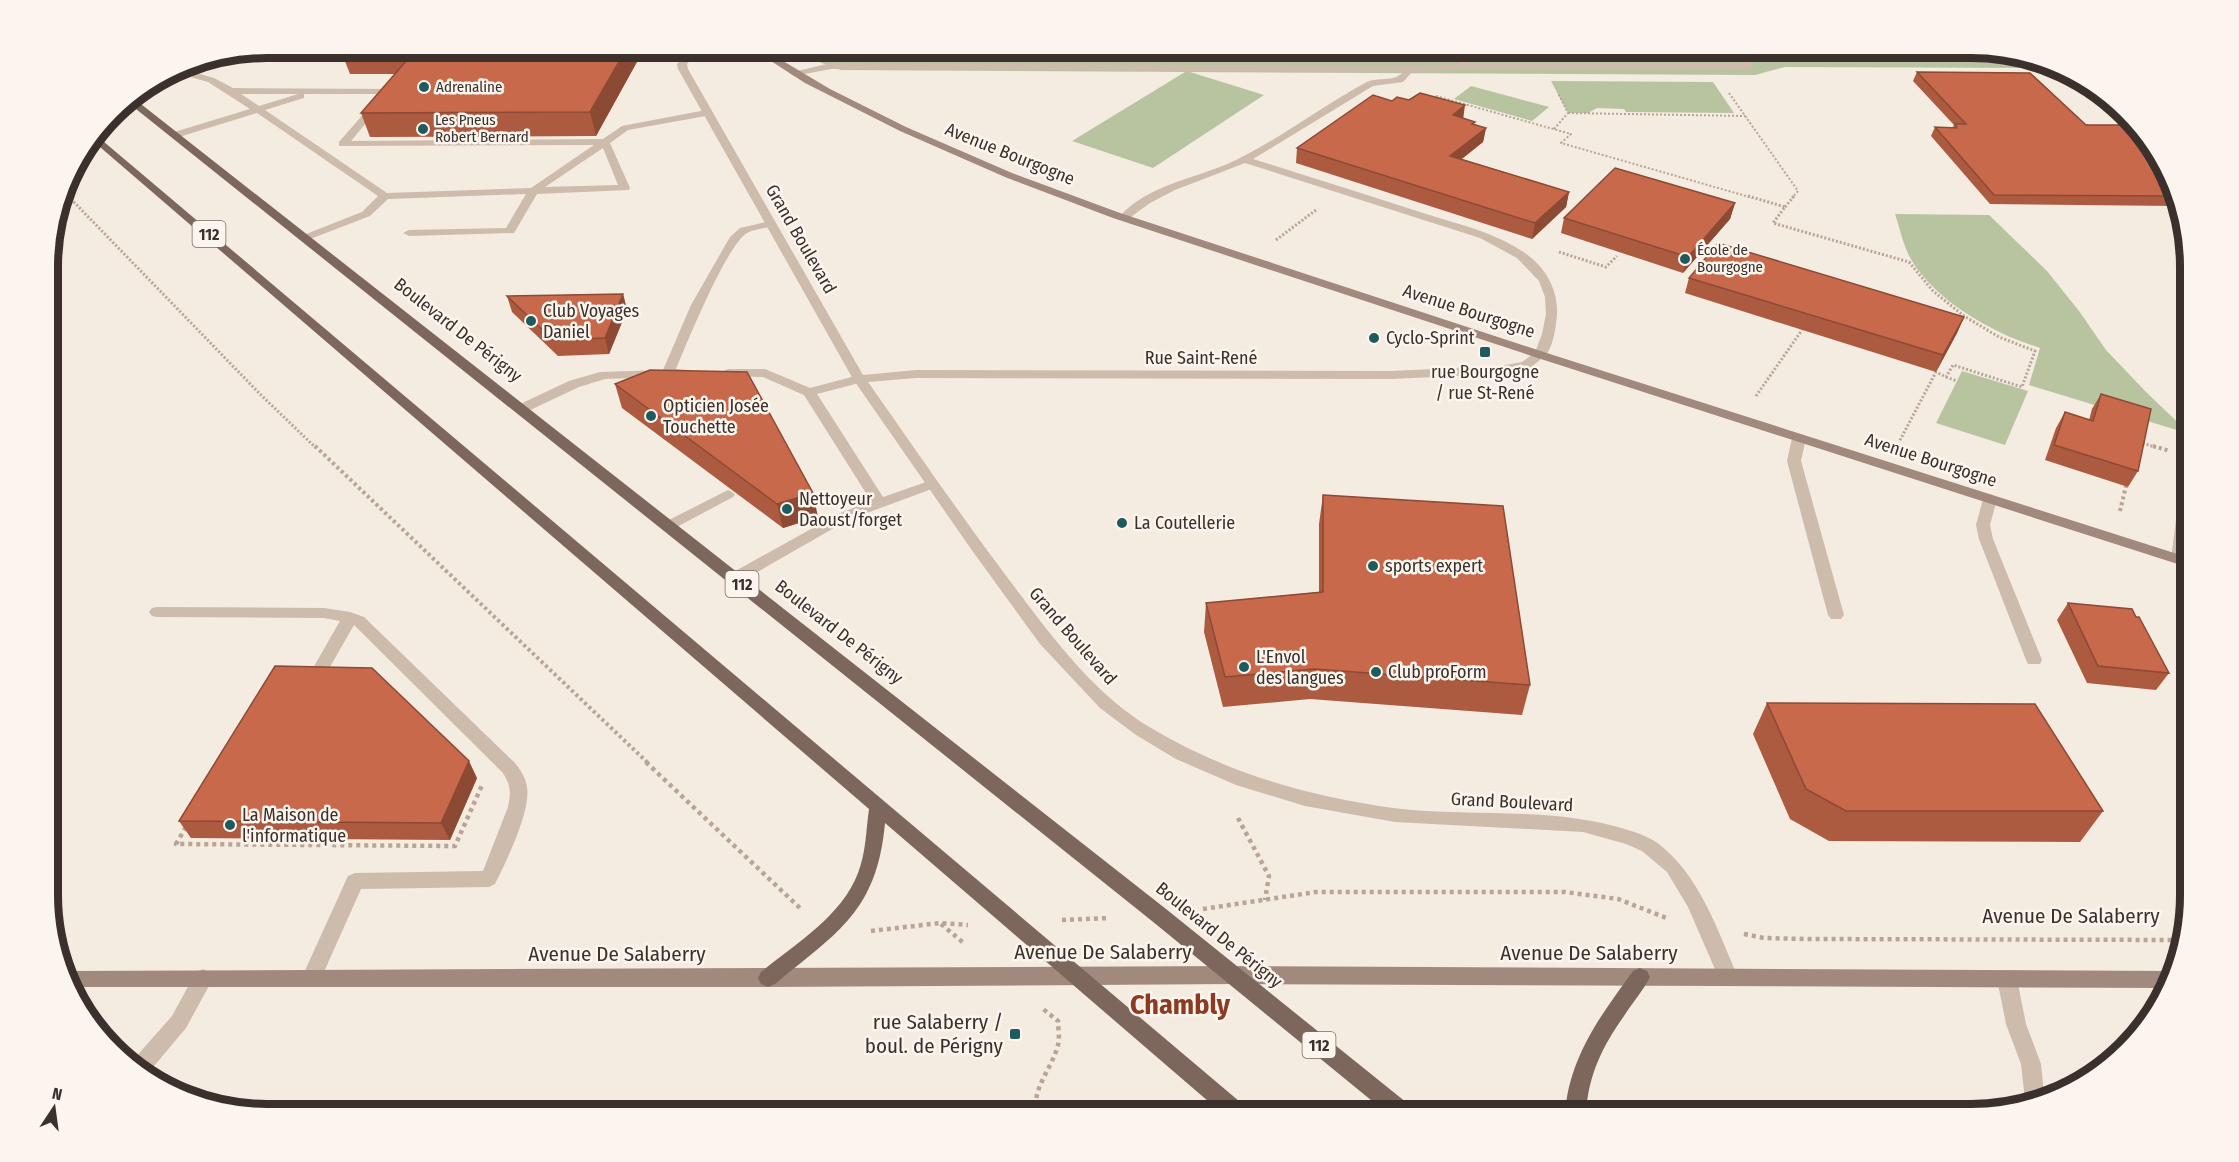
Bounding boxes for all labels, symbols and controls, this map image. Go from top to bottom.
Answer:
place label: Adrenaline [436,78,502,96]
marker: Adrenaline [417,80,431,94]
place label: Les Pneus Robert Bernard [435,111,529,146]
street label: Avenue Bourgogne [942,118,1078,190]
marker: Les Pneus Robert Bernard [416,122,430,136]
street label: Grand Boulevard [761,180,841,298]
road number: 112 [192,221,226,247]
place label: École de Bourgogne [1697,241,1763,276]
marker: École de Bourgogne [1678,252,1692,266]
street label: Boulevard De Périgny [390,273,526,387]
street label: Avenue Bourgogne [1400,279,1538,343]
place label: Club Voyages Daniel [543,300,640,343]
marker: Club Voyages Daniel [524,314,538,328]
place label: Cyclo-Sprint [1386,327,1475,349]
marker: Cyclo-Sprint [1367,331,1381,345]
marker: rue Bourgogne / rue St-René [1478,345,1492,359]
street label: Rue Saint-René [1145,347,1257,369]
place label: rue Bourgogne / rue St-René [1431,361,1539,404]
place label: Opticien Josée Touchette [663,395,769,438]
marker: Opticien Josée Touchette [644,409,658,423]
street label: Avenue Bourgogne [1862,428,2000,492]
place label: Nettoyeur Daoust/forget [799,488,902,531]
marker: Nettoyeur Daoust/forget [780,502,794,516]
place label: La Coutellerie [1134,512,1235,534]
marker: La Coutellerie [1115,516,1129,530]
place label: sports expert [1385,555,1483,577]
marker: sports expert [1366,559,1380,573]
road number: 112 [726,571,758,597]
street label: Boulevard De Périgny [771,575,907,689]
street label: Grand Boulevard [1025,583,1121,689]
place label: L'Envol des langues [1256,646,1344,689]
marker: L'Envol des langues [1237,660,1251,674]
place label: Club proForm [1388,661,1487,683]
marker: Club proForm [1369,665,1383,679]
street label: Grand Boulevard [1450,788,1574,816]
place label: La Maison de l'informatique [242,804,346,847]
marker: La Maison de l'informatique [223,818,237,832]
street label: Boulevard De Périgny [1151,877,1287,993]
street label: Avenue De Salaberry [1982,903,2160,929]
street label: Avenue De Salaberry [1014,939,1192,965]
street label: Avenue De Salaberry [1500,940,1678,966]
street label: Avenue De Salaberry [528,941,706,967]
district label: Chambly [1130,988,1231,1021]
place label: rue Salaberry / boul. de Périgny [865,1009,1004,1059]
marker: rue Salaberry / boul. de Périgny [1008,1027,1022,1041]
road number: 112 [1302,1032,1336,1058]
north arrow [24,1078,84,1138]
text: N [50,1084,64,1104]

